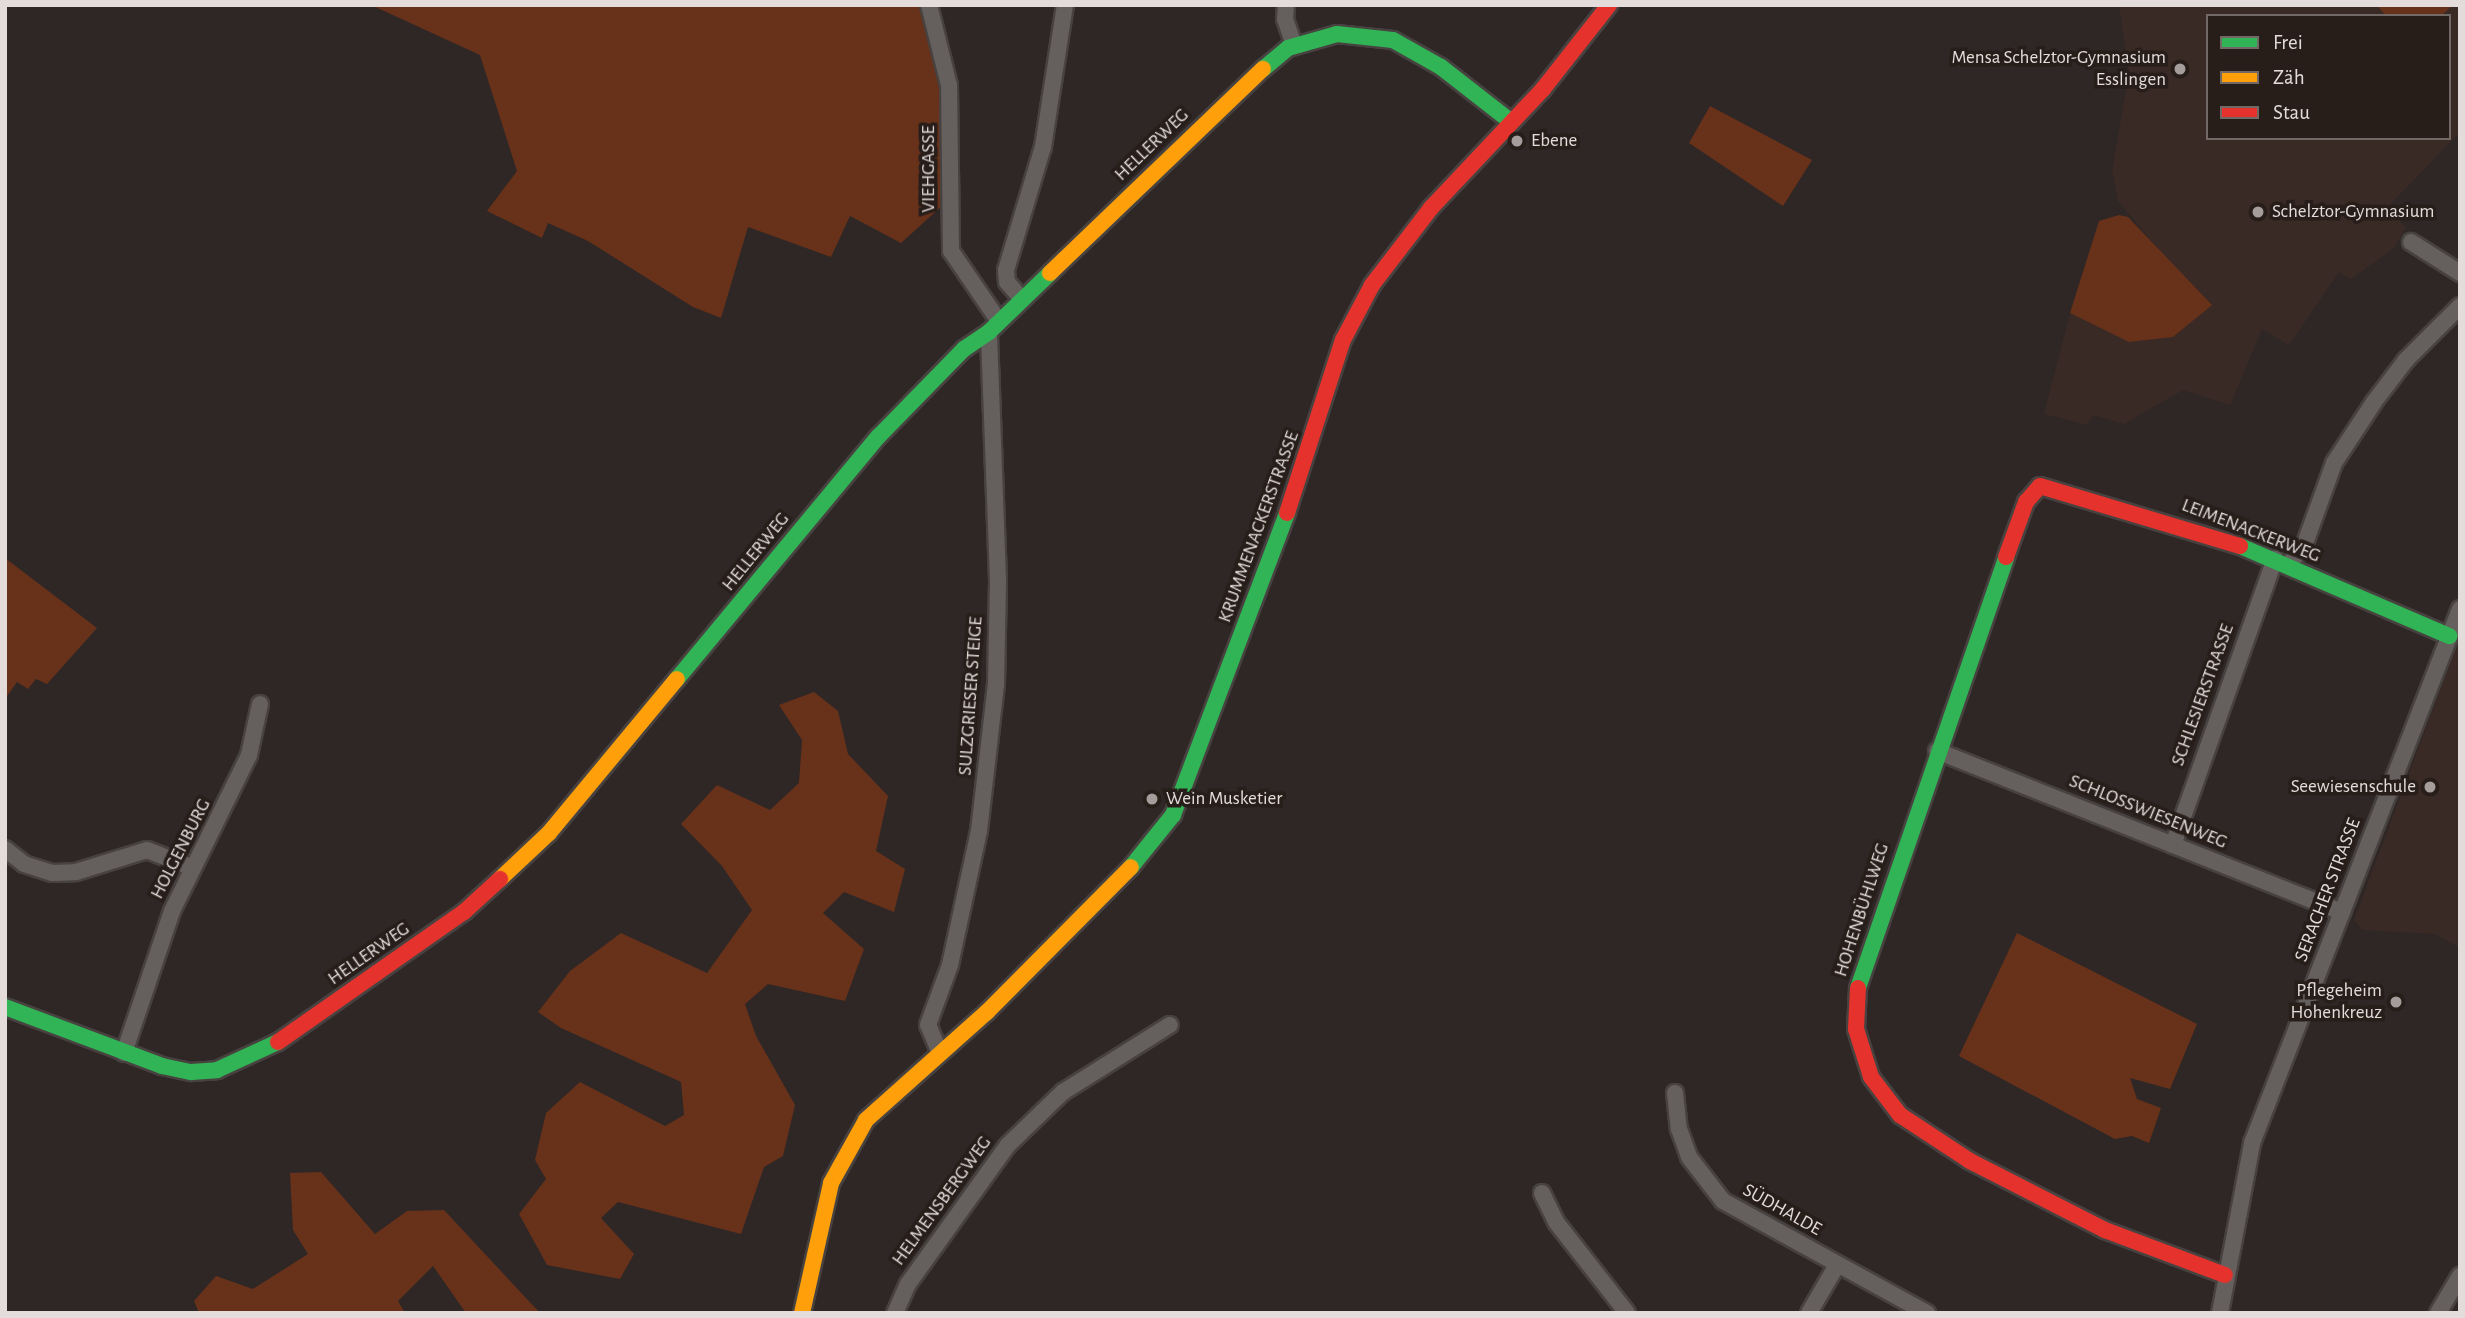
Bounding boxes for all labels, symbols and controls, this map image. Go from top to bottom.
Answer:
legend [2206,14,2451,140]
text: Frei [2273,32,2303,53]
place label: Mensa Schelztor-Gymnasium Esslingen [1952,47,2166,91]
marker: Mensa Schelztor-Gymnasium Esslingen [2172,61,2188,77]
text: Zäh [2273,67,2305,88]
text: Stau [2273,102,2310,123]
street label: HELLERWEG [1110,104,1194,186]
street label: VIEHGASSE [918,125,940,213]
place label: Ebene [1531,130,1577,152]
marker: Ebene [1509,133,1525,149]
place label: Schelztor-Gymnasium [2272,201,2434,223]
marker: Schelztor-Gymnasium [2250,204,2266,220]
street label: KRUMMENACKERSTRASSE [1214,428,1304,626]
street label: LEIMENACKERWEG [2178,494,2324,568]
street label: HELLERWEG [717,508,795,596]
street label: SULZGRIESER STEIGE [954,616,988,776]
street label: SCHLESIERSTRASSE [2167,621,2239,769]
street label: SCHLOSSWIESENWEG [2066,770,2230,854]
place label: Seewiesenschule [2291,776,2416,798]
marker: Seewiesenschule [2422,779,2438,795]
place label: Wein Musketier [1166,788,1282,810]
marker: Wein Musketier [1144,791,1160,807]
street label: HOLGENBURG [146,795,216,903]
street label: SERACHER STRASSE [2290,815,2366,965]
street label: HOHENBÜHLWEG [1830,840,1894,980]
street label: HELLERWEG [324,918,414,990]
place label: Pflegeheim Hohenkreuz [2291,980,2382,1024]
marker: Pflegeheim Hohenkreuz [2388,994,2404,1010]
street label: HELMENSBERGWEG [887,1132,997,1270]
street label: SÜDHALDE [1739,1179,1825,1241]

